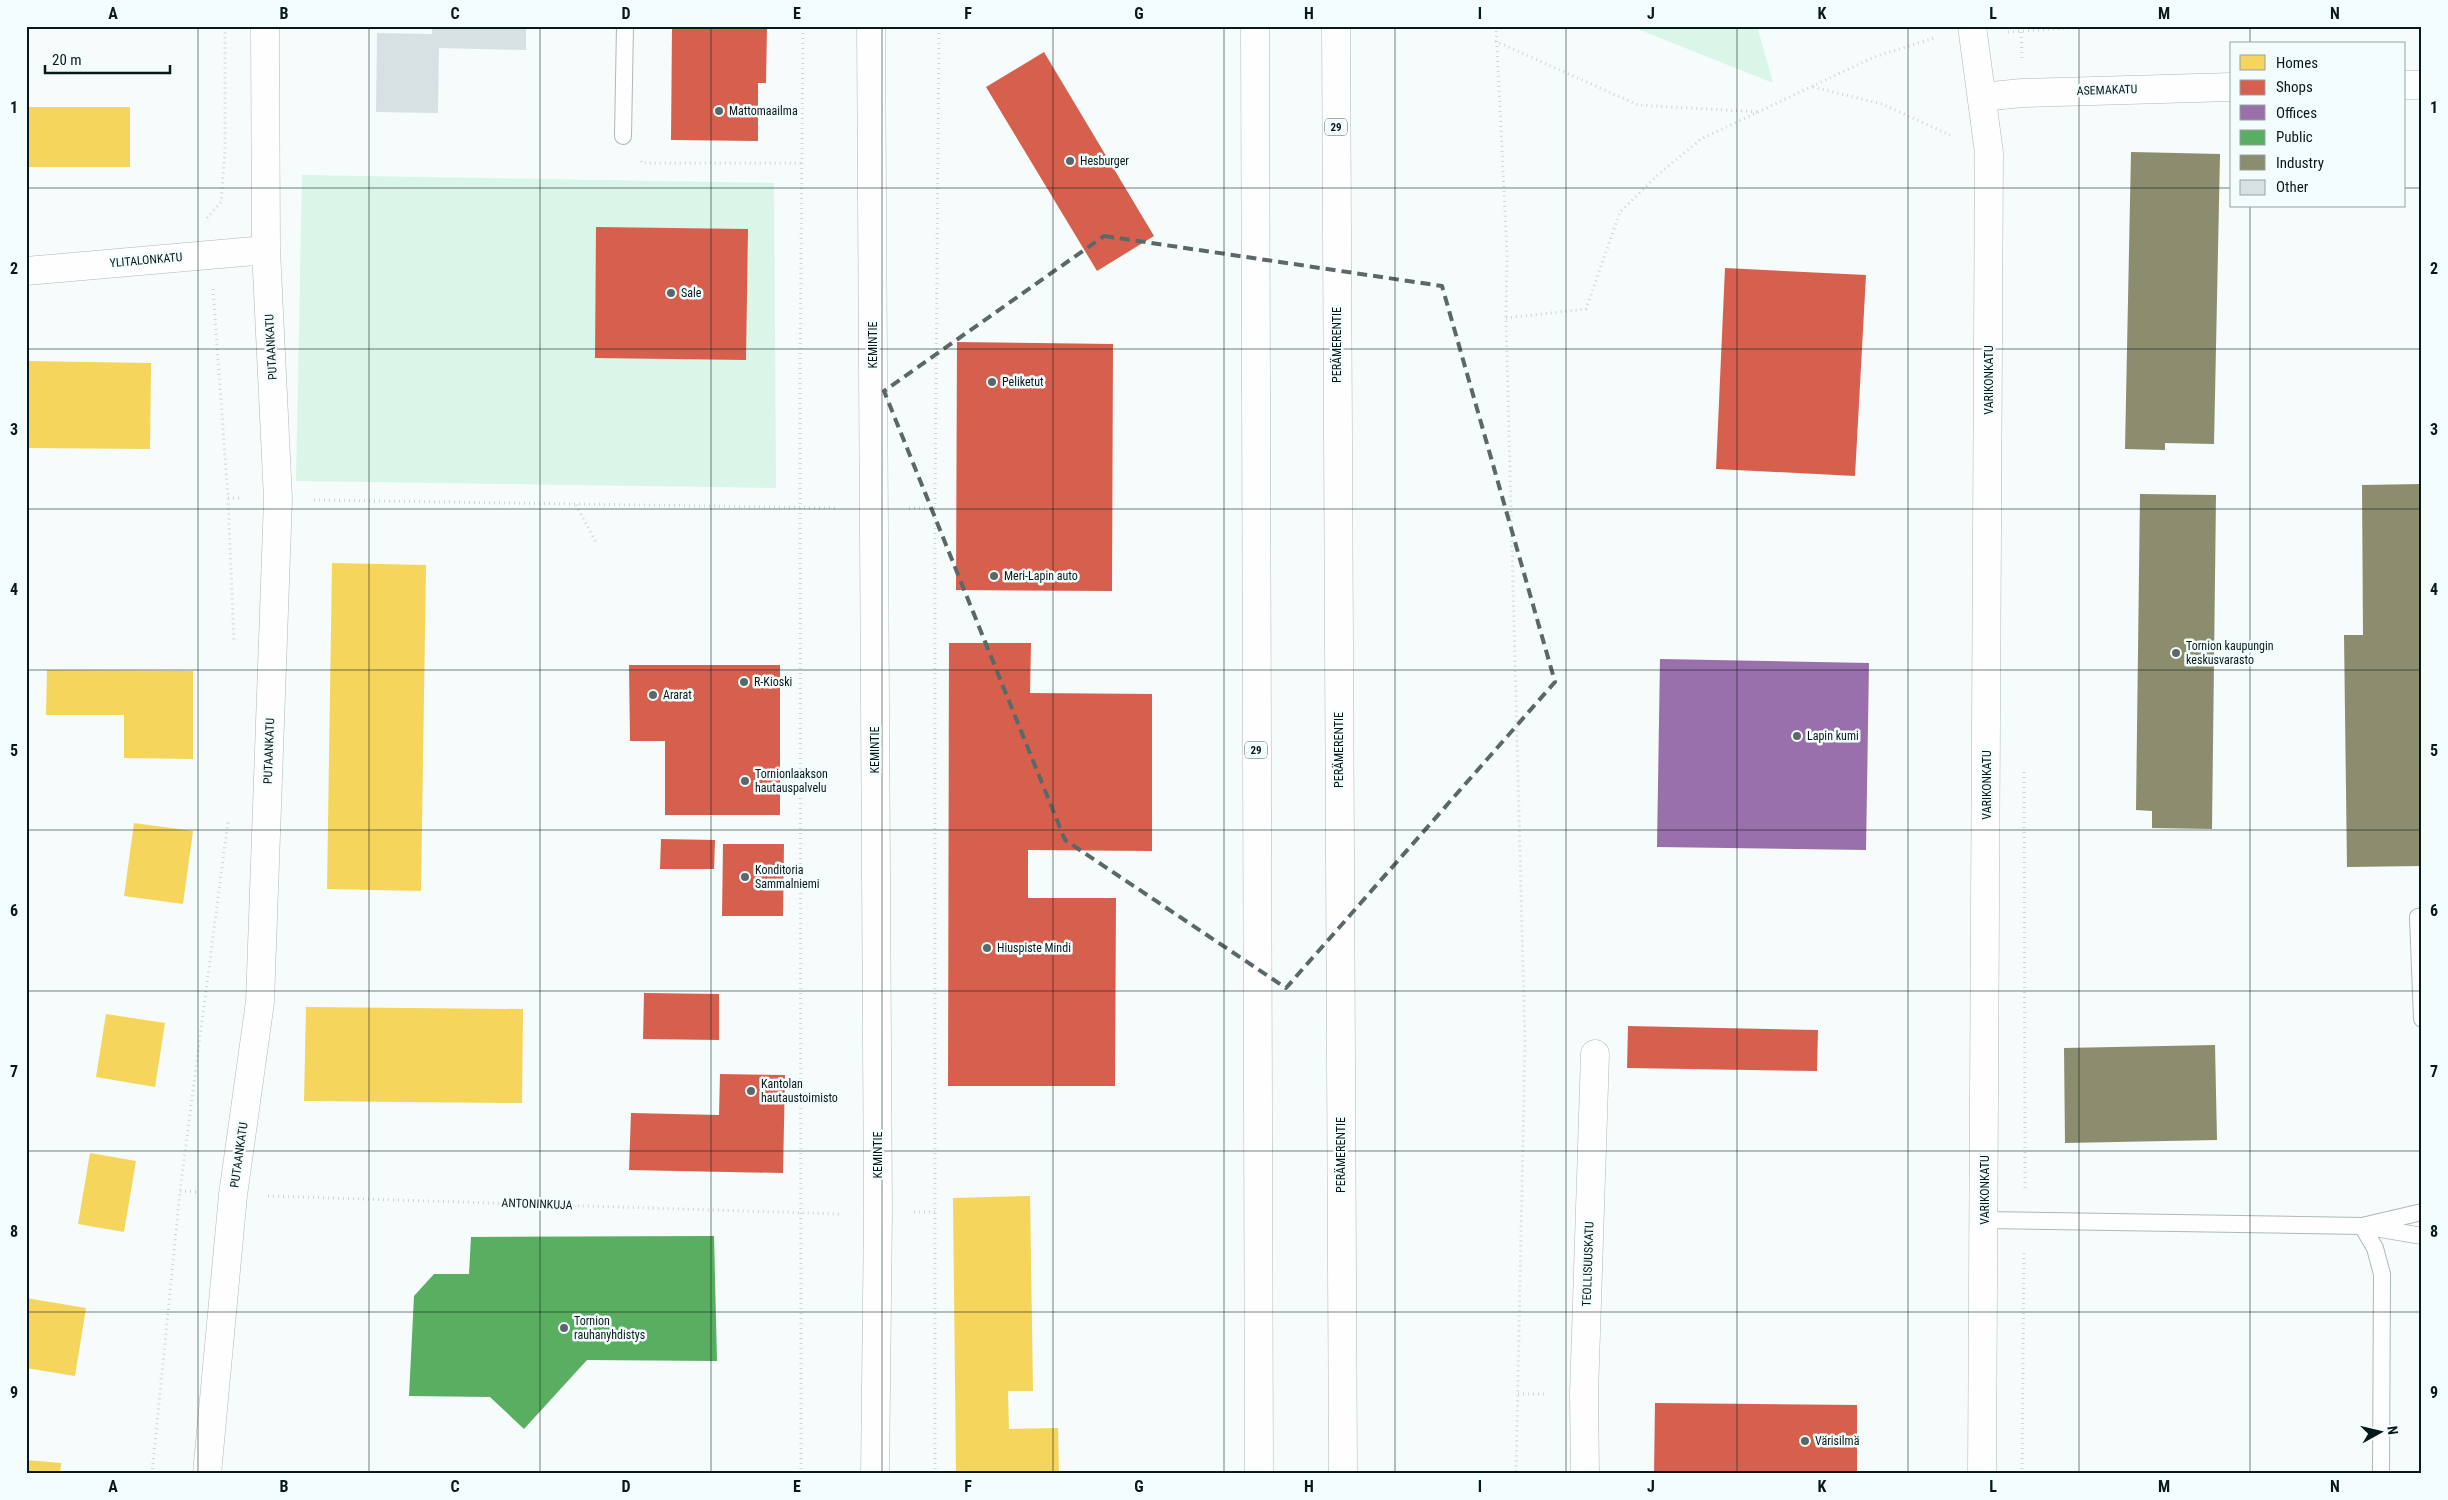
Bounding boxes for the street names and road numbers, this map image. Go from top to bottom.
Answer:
street label: ASEMAKATU [2076,82,2138,98]
road number: 29 [1325,118,1347,136]
street label: YLITALONKATU [109,250,183,270]
street label: PERÄMERENTIE [1329,307,1344,383]
street label: PUTAANKATU [262,313,280,380]
street label: KEMINTIE [866,321,880,369]
street label: VARIKONKATU [1982,345,1996,415]
street label: PERÄMERENTIE [1331,712,1346,788]
street label: PUTAANKATU [261,717,277,784]
street label: KEMINTIE [868,726,882,774]
road number: 29 [1245,742,1267,758]
street label: VARIKONKATU [1980,750,1994,820]
street label: PERÄMERENTIE [1333,1117,1348,1193]
street label: PUTAANKATU [227,1121,251,1189]
street label: KEMINTIE [871,1131,885,1179]
street label: VARIKONKATU [1978,1155,1992,1225]
street label: ANTONINKUJA [501,1196,573,1212]
street label: TEOLLISUUSKATU [1580,1221,1596,1307]

